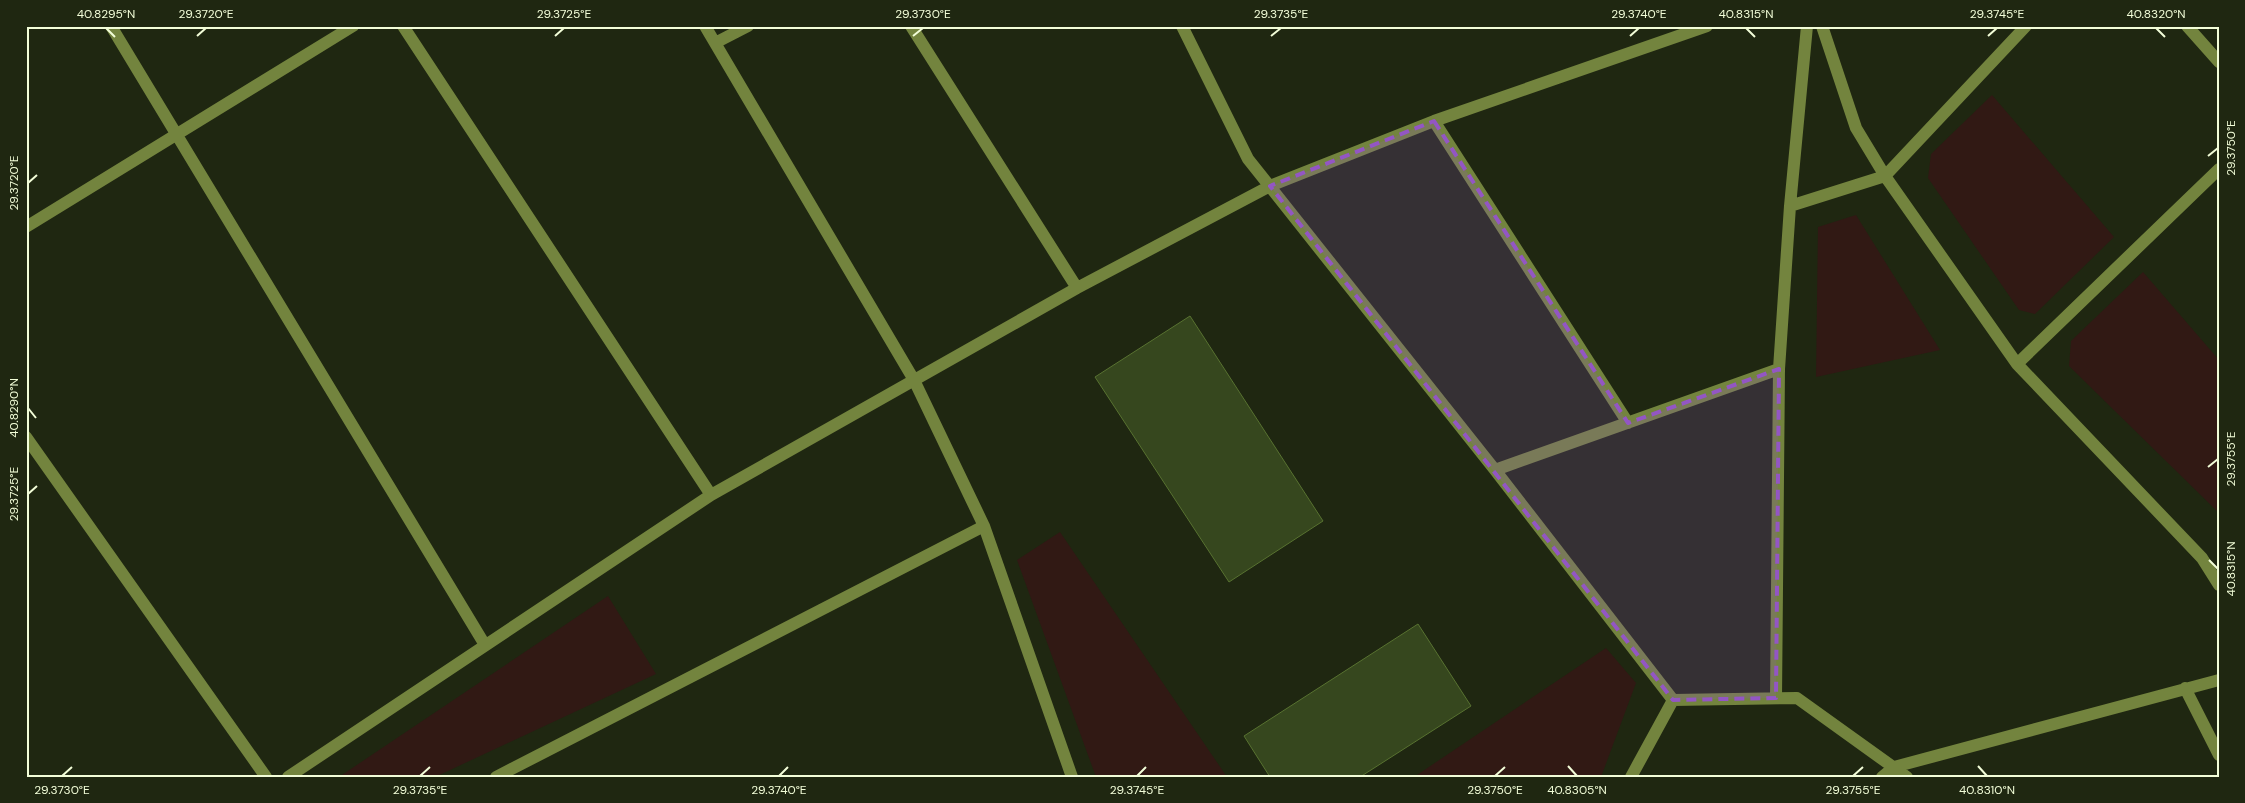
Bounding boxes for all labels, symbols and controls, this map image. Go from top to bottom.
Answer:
text: 40.8295°N [77,6,135,22]
text: 29.3720°E [178,6,234,22]
text: 29.3725°E [537,6,591,22]
text: 29.3730°E [895,6,951,22]
text: 29.3735°E [1254,6,1309,22]
text: 29.3740°E [1611,6,1667,22]
text: 40.8315°N [1718,6,1774,22]
text: 29.3745°E [1970,6,2024,22]
text: 40.8320°N [2126,6,2186,22]
text: 29.3750°E [2223,120,2239,176]
text: 29.3720°E [6,155,22,211]
text: 40.8290°N [6,378,22,438]
text: 29.3755°E [2223,431,2239,486]
text: 29.3725°E [6,467,22,521]
text: 40.8315°N [2223,541,2239,597]
text: 29.3730°E [34,782,90,798]
text: 29.3735°E [393,782,448,798]
text: 29.3740°E [751,782,807,798]
text: 29.3745°E [1110,782,1164,798]
text: 29.3750°E [1467,782,1523,798]
text: 40.8305°N [1547,782,1607,798]
text: 29.3755°E [1826,782,1881,798]
text: 40.8310°N [1959,782,2015,798]

